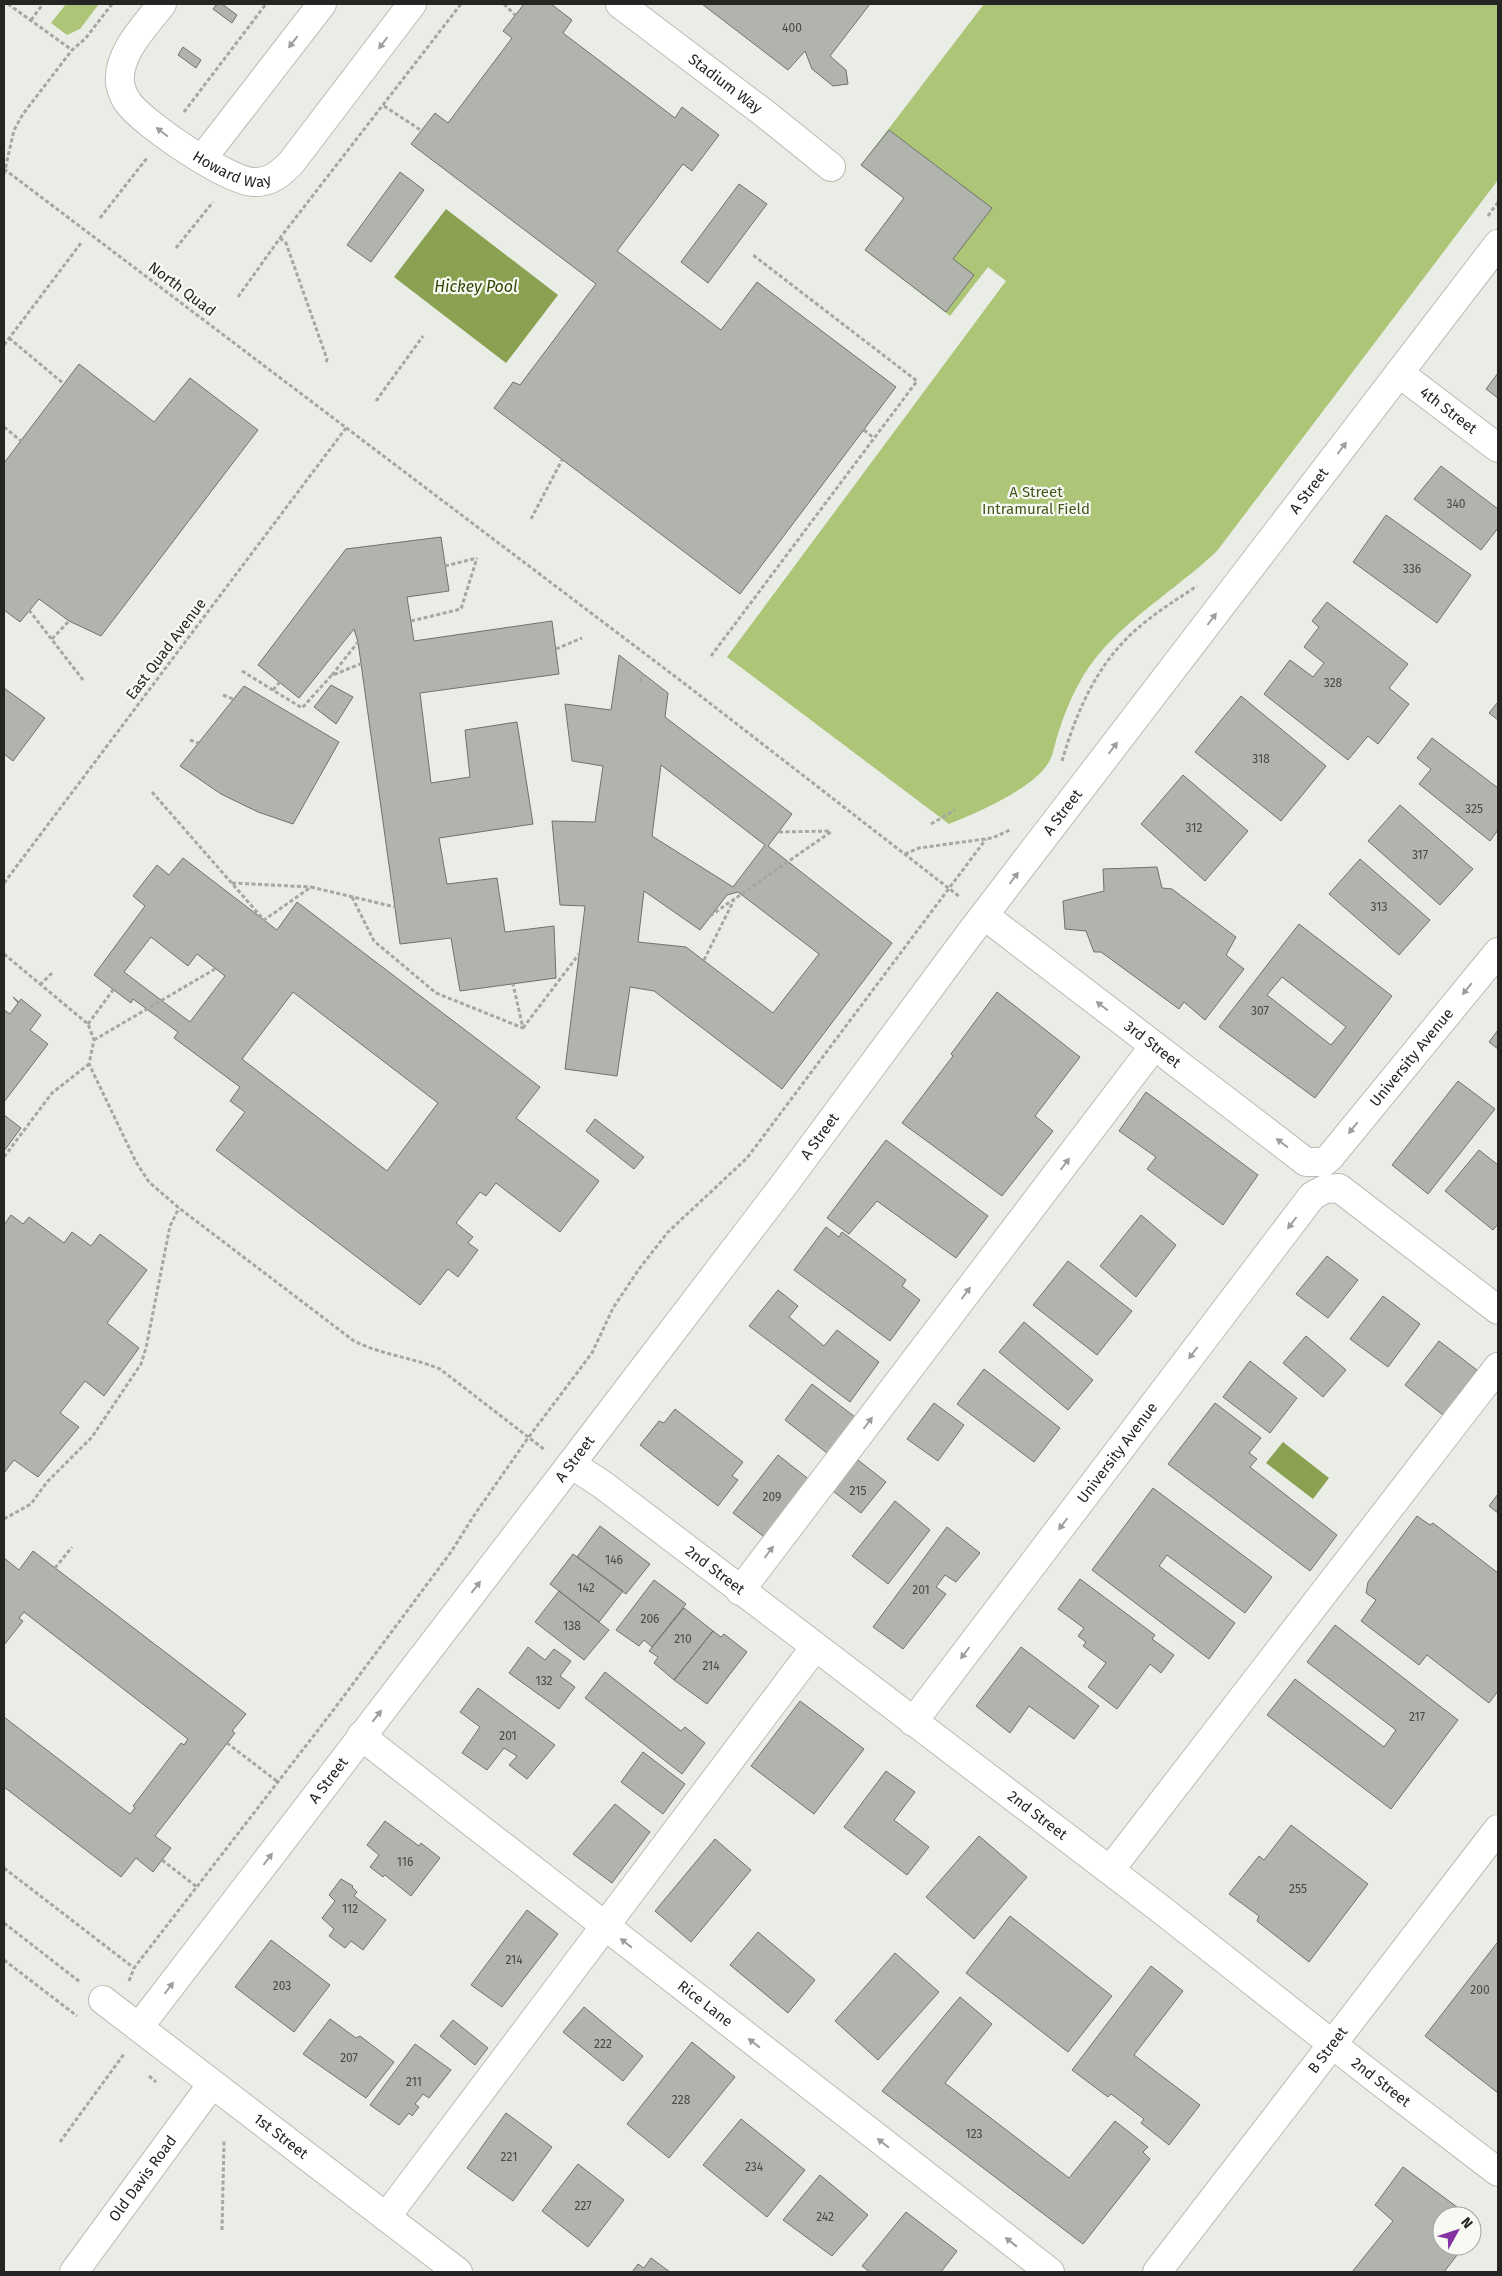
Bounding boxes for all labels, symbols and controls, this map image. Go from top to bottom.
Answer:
house number: 400 [782,21,802,35]
one-way arrow [287,35,298,48]
one-way arrow [377,36,388,49]
street label: Stadium Way [685,50,766,118]
one-way arrow [155,127,169,137]
street label: Howard Way [189,147,274,192]
street label: North Quad [145,258,219,320]
water label: Hickey Pool [434,277,518,296]
street label: 4th Street [1416,383,1481,438]
one-way arrow [1337,441,1347,455]
street label: A Street [1286,464,1333,517]
park label: A Street Intramural Field [982,483,1090,518]
house number: 340 [1446,497,1466,511]
house number: 336 [1403,562,1421,576]
street label: East Quad Avenue [122,595,210,703]
one-way arrow [1206,613,1217,626]
house number: 328 [1324,676,1343,690]
one-way arrow [1108,741,1118,755]
house number: 318 [1252,752,1270,766]
street label: A Street [1039,785,1086,839]
house number: 325 [1465,802,1483,816]
house number: 312 [1186,821,1202,835]
house number: 317 [1412,848,1428,862]
one-way arrow [1009,872,1020,885]
house number: 313 [1371,900,1387,914]
one-way arrow [1462,982,1473,995]
one-way arrow [1095,1001,1109,1011]
house number: 307 [1251,1004,1269,1018]
street label: University Avenue [1366,1005,1457,1110]
street label: 3rd Street [1121,1017,1185,1072]
street label: A Street [797,1109,843,1163]
one-way arrow [1348,1122,1359,1135]
one-way arrow [1276,1138,1289,1149]
one-way arrow [1059,1158,1070,1171]
one-way arrow [1286,1216,1297,1229]
one-way arrow [961,1287,972,1300]
one-way arrow [1188,1346,1199,1359]
street label: University Avenue [1073,1399,1161,1507]
one-way arrow [863,1416,873,1429]
street label: A Street [551,1432,599,1486]
house number: 215 [850,1484,866,1498]
house number: 209 [763,1490,781,1504]
one-way arrow [1058,1517,1069,1530]
street label: 2nd Street [682,1542,749,1599]
one-way arrow [764,1546,775,1559]
house number: 146 [605,1553,623,1567]
one-way arrow [471,1581,482,1594]
house number: 142 [577,1581,595,1595]
house number: 201 [912,1583,930,1597]
house number: 206 [640,1612,660,1626]
house number: 138 [563,1619,581,1633]
house number: 210 [674,1632,692,1646]
one-way arrow [960,1646,970,1660]
house number: 214 [702,1659,720,1673]
house number: 132 [535,1674,553,1688]
one-way arrow [372,1709,382,1722]
house number: 217 [1409,1710,1425,1724]
house number: 201 [499,1729,517,1743]
street label: A Street [305,1753,352,1807]
street label: 2nd Street [1004,1787,1071,1844]
one-way arrow [262,1852,273,1865]
house number: 116 [397,1855,413,1869]
house number: 255 [1289,1882,1307,1896]
house number: 112 [342,1902,358,1916]
one-way arrow [620,1938,633,1949]
house number: 214 [505,1953,523,1967]
street label: Rice Lane [674,1977,736,2031]
house number: 203 [273,1979,291,1993]
one-way arrow [164,1981,174,1995]
house number: 200 [1470,1983,1490,1997]
street label: B Street [1304,2023,1352,2077]
house number: 222 [594,2037,612,2051]
one-way arrow [747,2038,761,2048]
house number: 207 [340,2051,358,2065]
street label: 2nd Street [1348,2054,1415,2111]
house number: 211 [406,2075,422,2089]
house number: 228 [672,2093,691,2107]
street label: 1st Street [250,2110,312,2163]
house number: 123 [965,2127,983,2141]
street label: Old Davis Road [105,2132,180,2225]
one-way arrow [877,2137,890,2148]
house number: 221 [501,2150,517,2164]
house number: 234 [745,2160,764,2174]
house number: 227 [574,2199,592,2213]
north arrow [1432,2206,1482,2256]
house number: 242 [816,2210,834,2224]
text: N [1457,2214,1476,2232]
one-way arrow [1005,2237,1018,2248]

